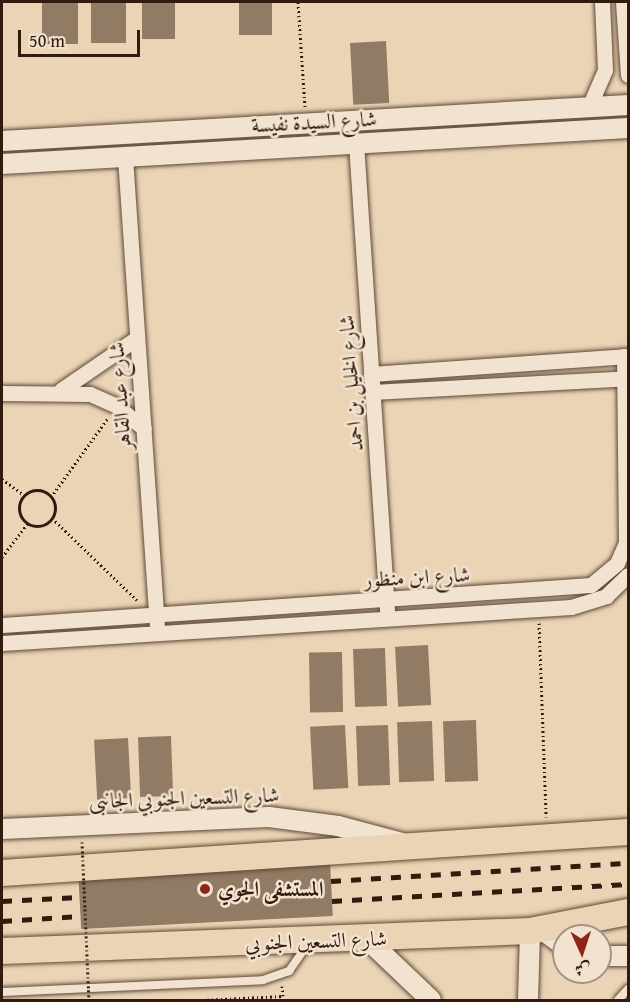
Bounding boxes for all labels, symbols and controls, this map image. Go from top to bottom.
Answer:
scale bar [21,18,142,56]
text: 50 m [29,27,65,54]
street label: شارع السيدة نفيسة [251,106,377,138]
street label: شارع الخليل بن احمد [334,314,368,452]
street label: شارع عبد القاهر [104,341,136,451]
street label: شارع ابن منظور [363,562,471,592]
street label: شارع التسعين الجنوبي الجانبى [88,782,280,814]
place label: المستشفى الجوي [218,876,324,902]
marker: المستشفى الجوي [196,880,214,898]
north arrow [552,924,612,984]
street label: شارع التسعين الجنوبي [245,926,387,956]
text: ش [574,958,591,982]

